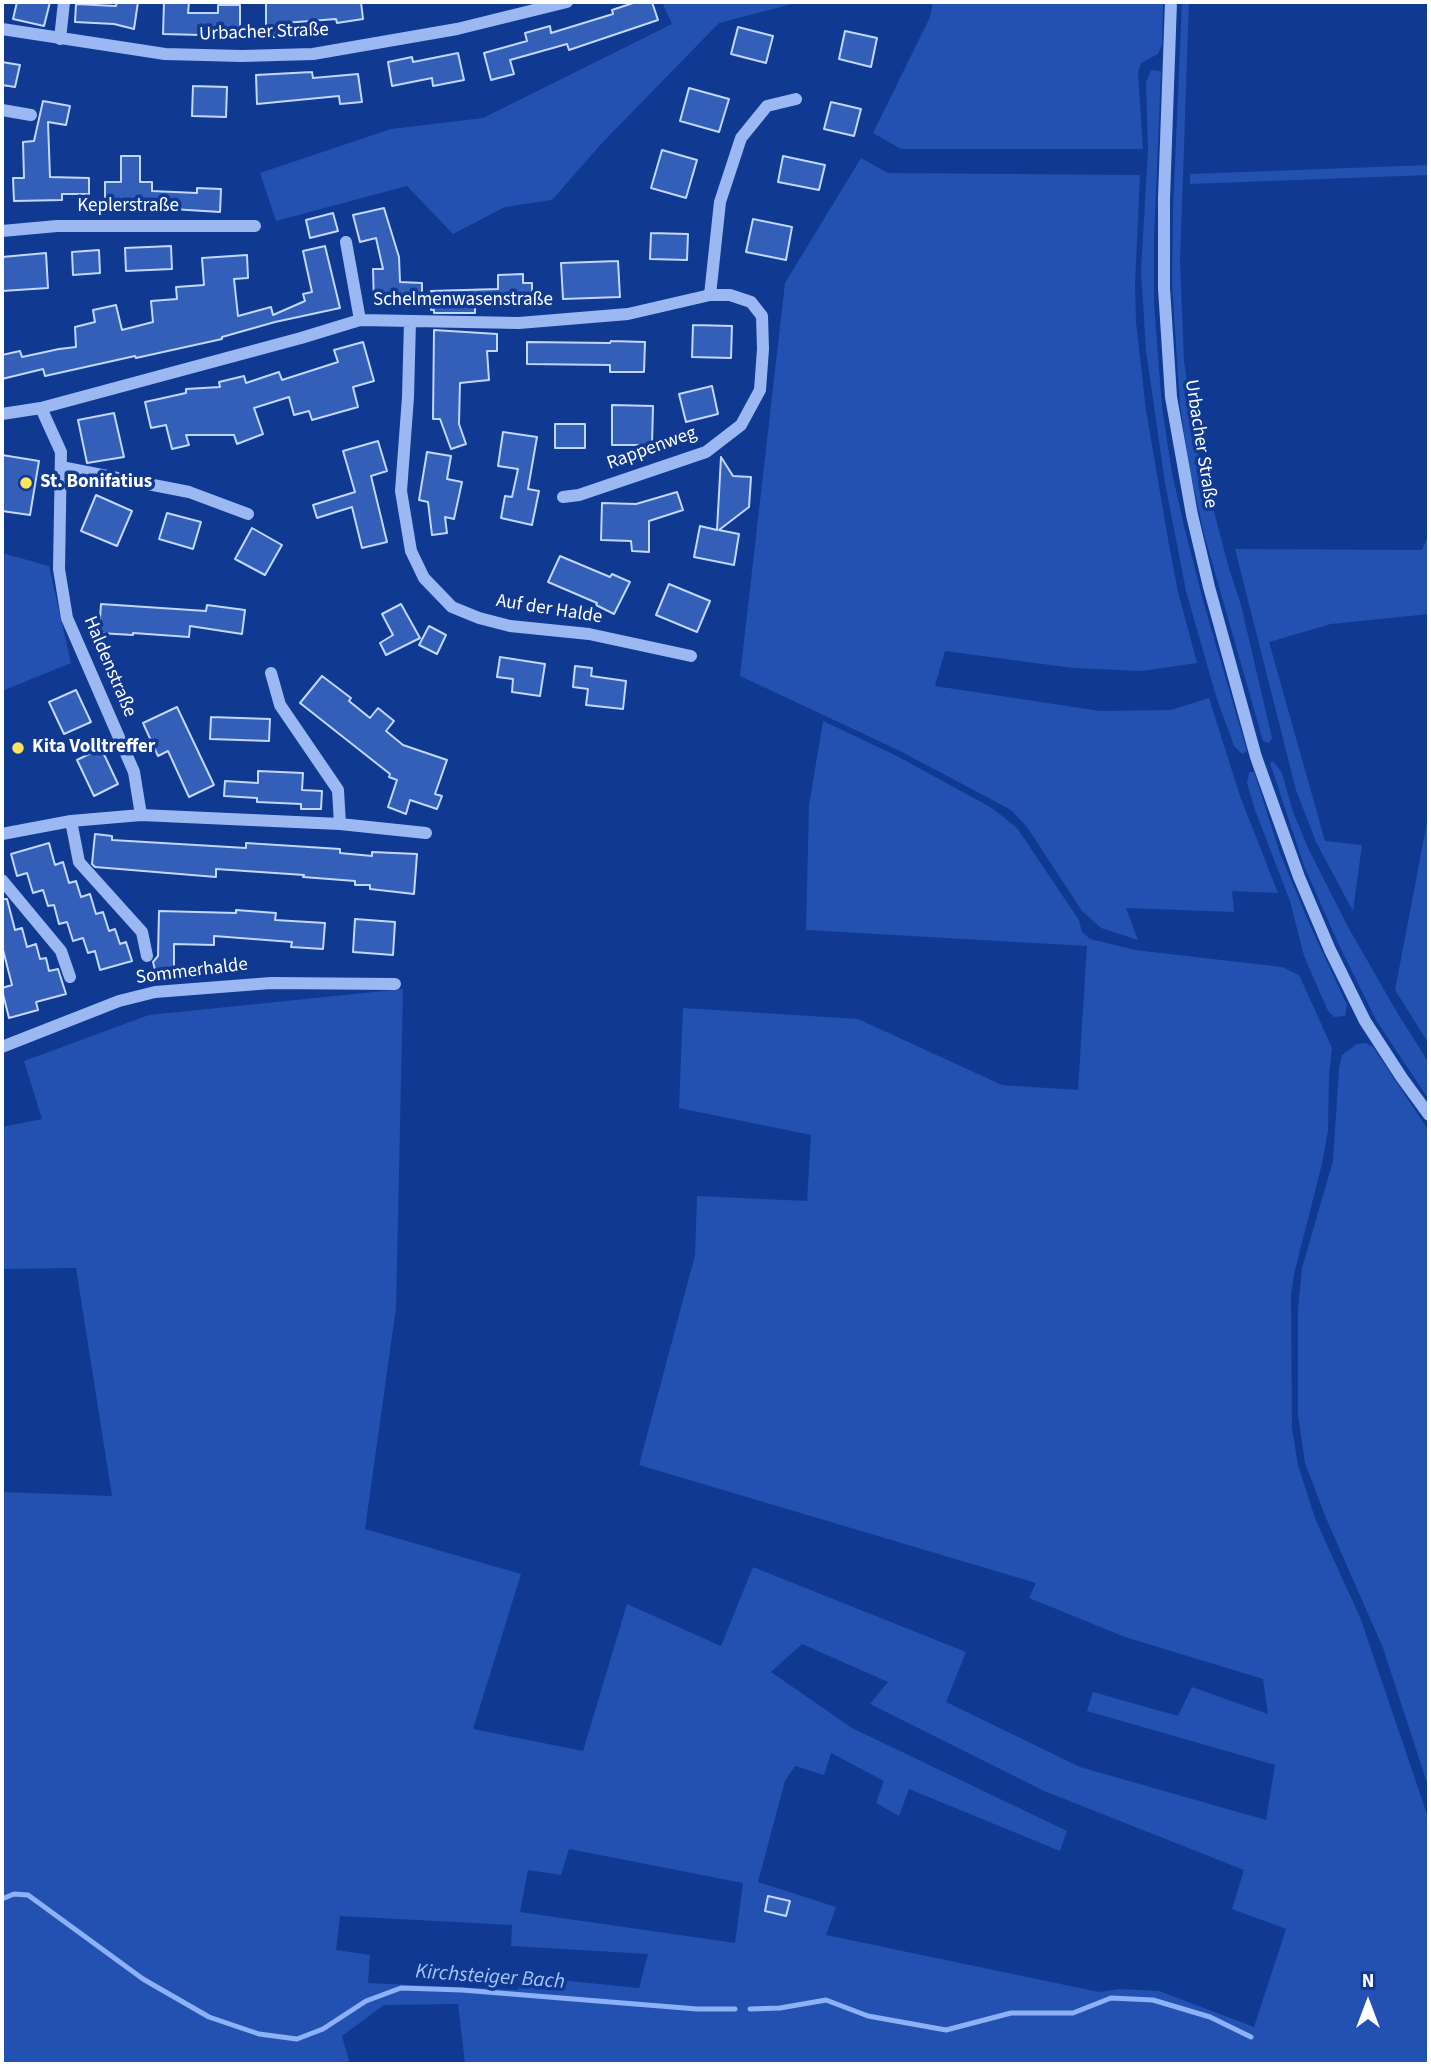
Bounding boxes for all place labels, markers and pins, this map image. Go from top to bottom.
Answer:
place label: St. Bonifatius [40,472,152,494]
marker: St. Bonifatius [18,475,34,491]
place label: Kita Volltreffer [32,737,155,759]
marker: Kita Volltreffer [10,740,26,756]

